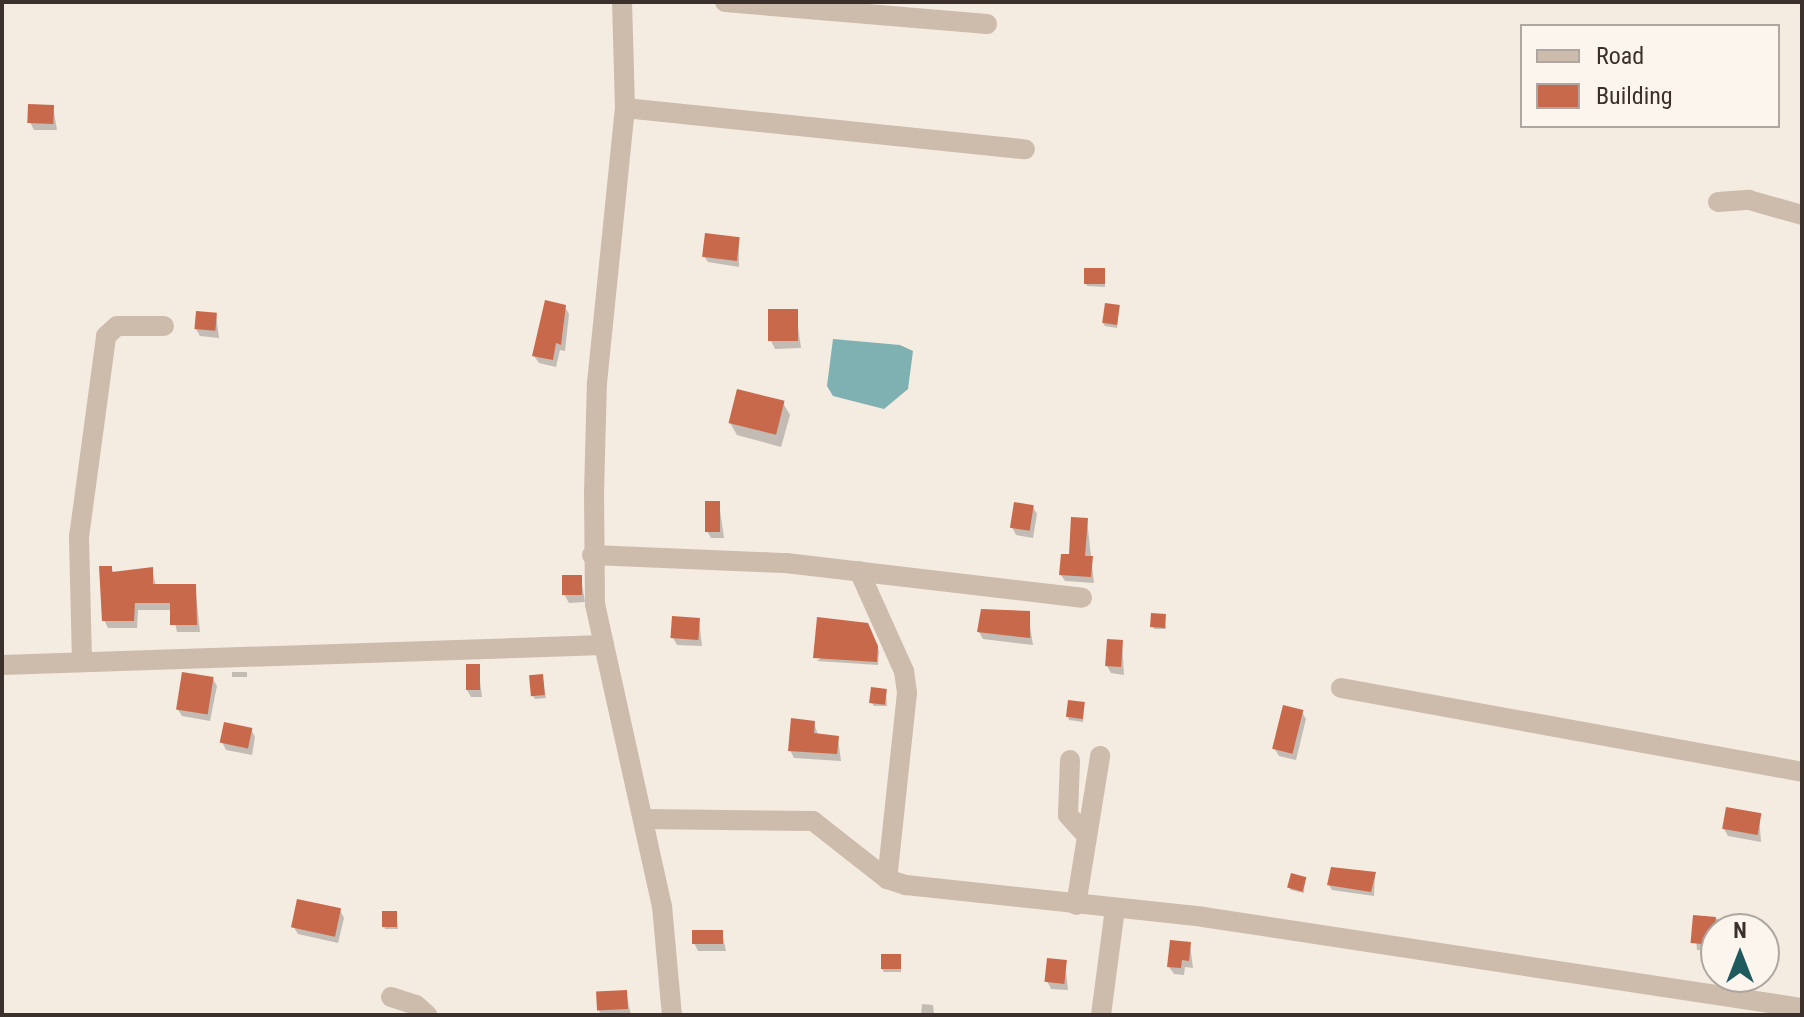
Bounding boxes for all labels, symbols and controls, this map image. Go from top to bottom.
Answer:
legend [1520,24,1780,128]
text: Road [1596,42,1644,70]
text: Building [1596,82,1673,110]
north arrow [1700,913,1780,993]
text: N [1733,918,1747,943]

